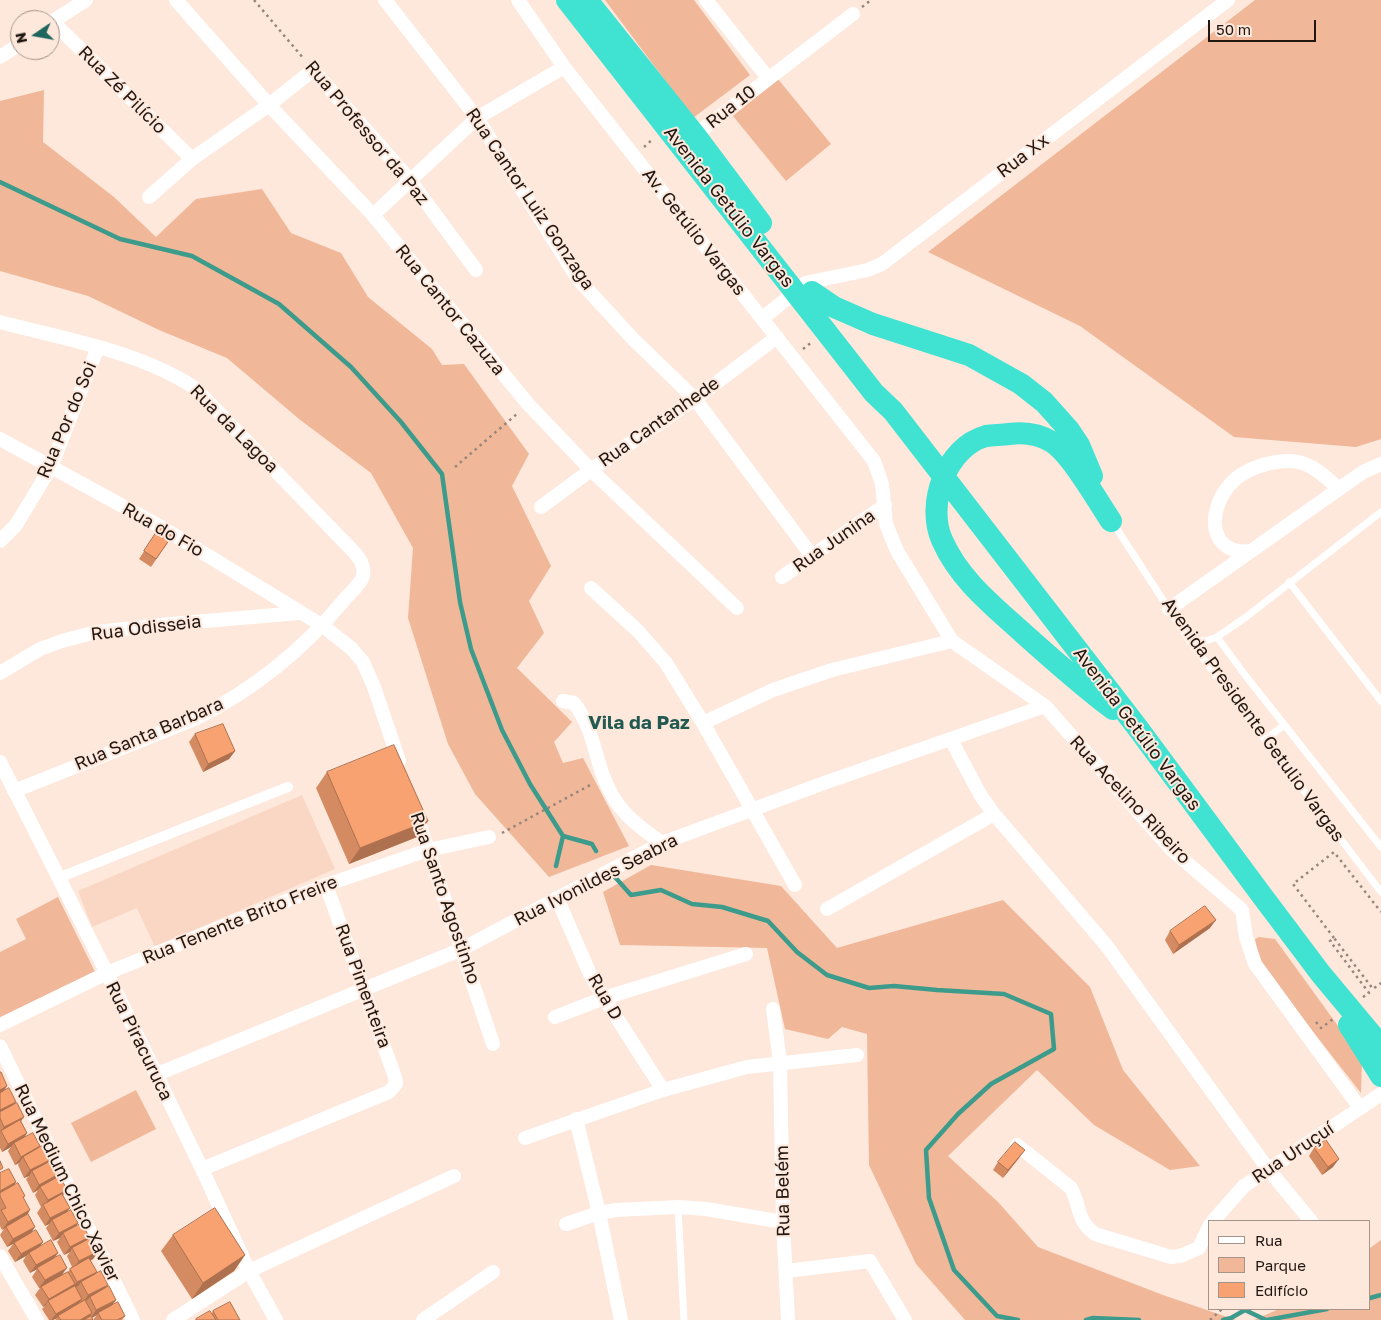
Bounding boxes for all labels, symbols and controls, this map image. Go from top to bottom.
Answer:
north arrow [10,10,60,60]
scale bar [1211,10,1318,42]
text: 50 m [1216,20,1251,38]
text: N [11,31,30,45]
street label: Rua Zé Pilício [74,42,170,138]
street label: Rua Professor da Paz [300,56,434,210]
street label: Rua 10 [702,81,760,133]
street label: Rua Cantor Luiz Gonzaga [461,104,599,294]
street label: Avenida Getúlio Vargas [659,122,799,292]
street label: Rua Xx [993,129,1053,183]
street label: Av. Getúlio Vargas [638,164,750,300]
street label: Rua Cantor Cazuza [391,240,509,380]
street label: Rua Por do Soi [33,358,101,482]
street label: Rua Cantanhede [595,372,723,472]
street label: Rua da Lagoa [185,380,283,478]
street label: Rua do Fio [119,498,207,562]
street label: Rua Junina [789,505,879,577]
street label: Avenida Presidente Getulio Vargas [1157,594,1349,846]
street label: Rua Odisseia [90,611,202,645]
street label: Avenida Getúlio Vargas [1069,643,1205,815]
street label: Rua Santa Barbara [71,693,227,775]
district label: Vila da Paz [588,712,690,734]
street label: Rua Acelino Ribeiro [1065,731,1195,869]
street label: Rua Santo Agostinho [405,809,485,987]
street label: Rua Ivonildes Seabra [511,829,681,931]
street label: Rua Tenente Brito Freire [139,871,341,969]
street label: Rua Pimenteira [330,921,396,1051]
street label: Rua D [583,970,627,1024]
street label: Rua Piracuruca [101,978,177,1104]
street label: Rua Medium Chico Xavier [10,1080,124,1286]
street label: Rua Uruçuí [1248,1118,1338,1188]
street label: Rua Belém [771,1145,795,1237]
legend [1208,1220,1371,1310]
text: Rua [1255,1231,1282,1249]
text: Parque [1255,1256,1306,1274]
text: Edifício [1255,1281,1308,1299]

